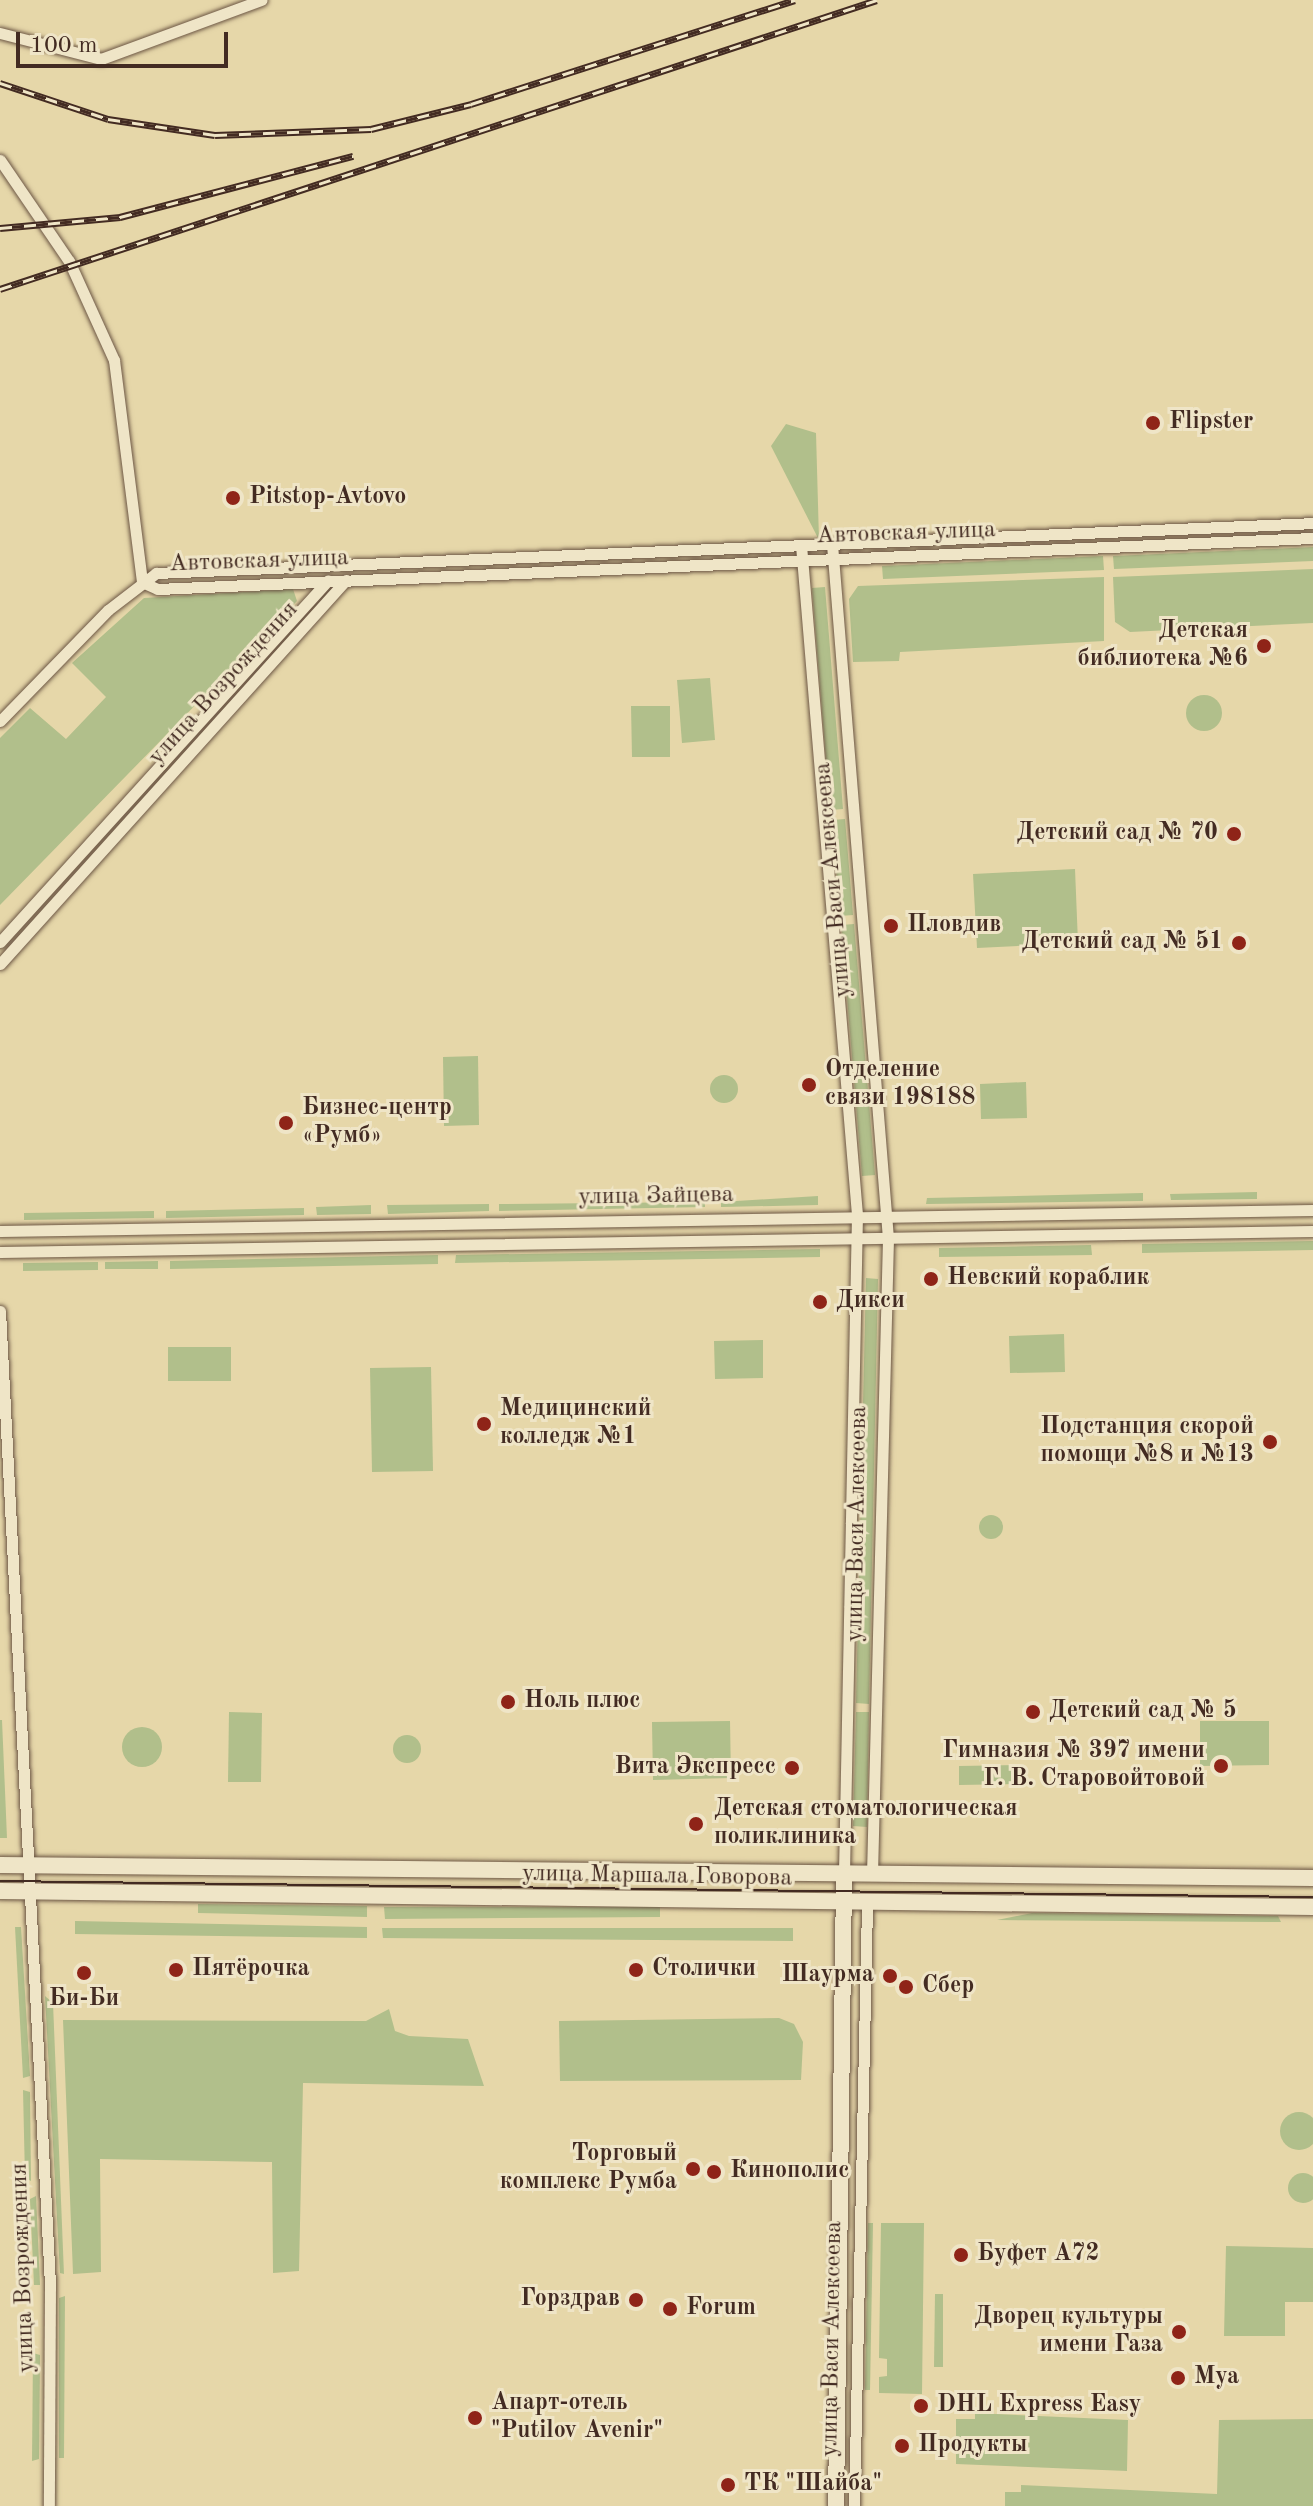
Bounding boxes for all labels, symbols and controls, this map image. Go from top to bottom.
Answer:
scale bar [20,16,232,66]
text: 100 m [30,34,98,58]
place label: Flipster [1169,409,1253,437]
marker: Flipster [1144,414,1162,432]
place label: Pitstop-Avtovo [249,484,406,512]
marker: Pitstop-Avtovo [224,489,242,507]
street label: Автовская улица [816,516,996,552]
street label: Автовская улица [169,544,349,580]
street label: улица Возрождения [143,596,305,772]
place label: Детская библиотека №6 [1078,618,1248,674]
marker: Детская библиотека №6 [1255,637,1273,655]
street label: улица Васи Алексеева [809,761,859,999]
place label: Детский сад № 70 [1016,820,1218,848]
marker: Детский сад № 70 [1225,825,1243,843]
place label: Пловдив [907,912,1001,940]
marker: Пловдив [882,917,900,935]
place label: Детский сад № 51 [1021,929,1223,957]
marker: Детский сад № 51 [1230,934,1248,952]
place label: Отделение связи 198188 [825,1057,975,1113]
marker: Отделение связи 198188 [800,1076,818,1094]
place label: Бизнес-центр «Румб» [302,1095,452,1151]
marker: Бизнес-центр «Румб» [277,1114,295,1132]
street label: улица Зайцева [578,1181,734,1213]
place label: Невский кораблик [947,1265,1149,1293]
marker: Невский кораблик [922,1270,940,1288]
place label: Дикси [836,1288,905,1316]
marker: Дикси [811,1293,829,1311]
place label: Медицинский колледж №1 [500,1396,652,1452]
street label: улица Васи Алексеева [842,1406,874,1642]
place label: Подстанция скорой помощи №8 и №13 [1040,1414,1254,1470]
marker: Медицинский колледж №1 [475,1415,493,1433]
marker: Подстанция скорой помощи №8 и №13 [1261,1433,1279,1451]
place label: Ноль плюс [524,1688,640,1716]
marker: Ноль плюс [499,1693,517,1711]
place label: Детский сад № 5 [1049,1698,1237,1726]
marker: Детский сад № 5 [1024,1703,1042,1721]
place label: Гимназия № 397 имени Г. В. Старовойтовой [942,1738,1205,1794]
place label: Вита Экспресс [614,1754,776,1782]
marker: Гимназия № 397 имени Г. В. Старовойтовой [1212,1757,1230,1775]
marker: Вита Экспресс [783,1759,801,1777]
place label: Детская стоматологическая поликлиника [714,1796,1018,1852]
marker: Детская стоматологическая поликлиника [685,1813,707,1835]
street label: улица Маршала Говорова [522,1860,792,1894]
place label: Пятёрочка [192,1956,310,1984]
place label: Столички [652,1956,756,1984]
marker: Пятёрочка [167,1961,185,1979]
marker: Столички [627,1961,645,1979]
place label: Шаурма [781,1962,874,1990]
marker: Би-Би [75,1964,93,1982]
marker: Шаурма [881,1967,899,1985]
place label: Сбер [922,1973,974,2001]
marker: Сбер [897,1978,915,1996]
place label: Би-Би [49,1986,119,2014]
place label: Торговый комплекс Румба [500,2141,677,2197]
place label: Кинополис [730,2158,850,2186]
marker: Торговый комплекс Румба [684,2160,702,2178]
street label: улица Возрождения [6,2163,42,2373]
marker: Кинополис [705,2163,723,2181]
street label: улица Васи Алексеева [817,2221,849,2457]
place label: Буфет А72 [977,2241,1099,2269]
marker: Буфет А72 [952,2246,970,2264]
place label: Горздрав [520,2286,620,2314]
marker: Горздрав [627,2291,645,2309]
place label: Forum [686,2295,756,2323]
marker: Forum [661,2300,679,2318]
place label: Дворец культуры имени Газа [974,2304,1163,2360]
marker: Дворец культуры имени Газа [1170,2323,1188,2341]
place label: Mya [1194,2364,1239,2392]
marker: Mya [1169,2369,1187,2387]
place label: Апарт-отель "Putilov Avenir" [491,2390,663,2446]
place label: DHL Express Easy [937,2392,1141,2420]
marker: DHL Express Easy [912,2397,930,2415]
marker: Апарт-отель "Putilov Avenir" [466,2409,484,2427]
place label: Продукты [918,2432,1027,2460]
marker: Продукты [893,2437,911,2455]
place label: ТК "Шайба" [744,2471,882,2499]
marker: ТК "Шайба" [719,2476,737,2494]

